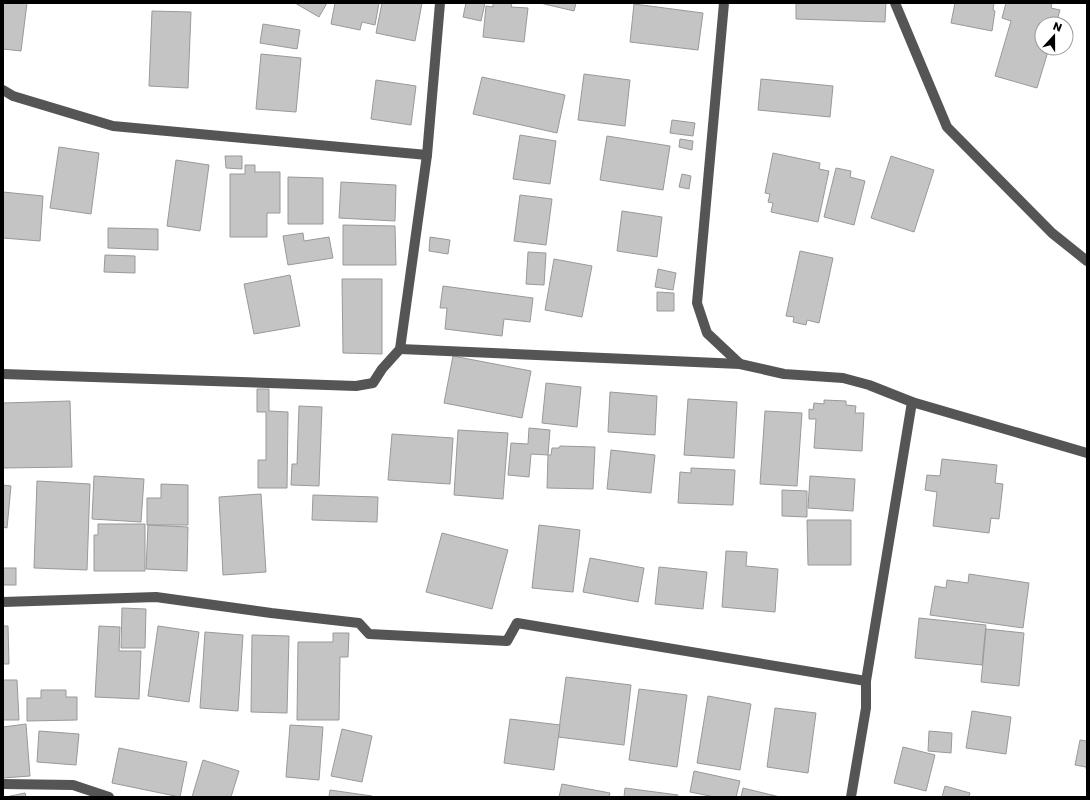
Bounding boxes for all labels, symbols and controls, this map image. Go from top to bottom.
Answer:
north arrow [1034,16,1074,56]
text: N [1051,18,1064,36]

